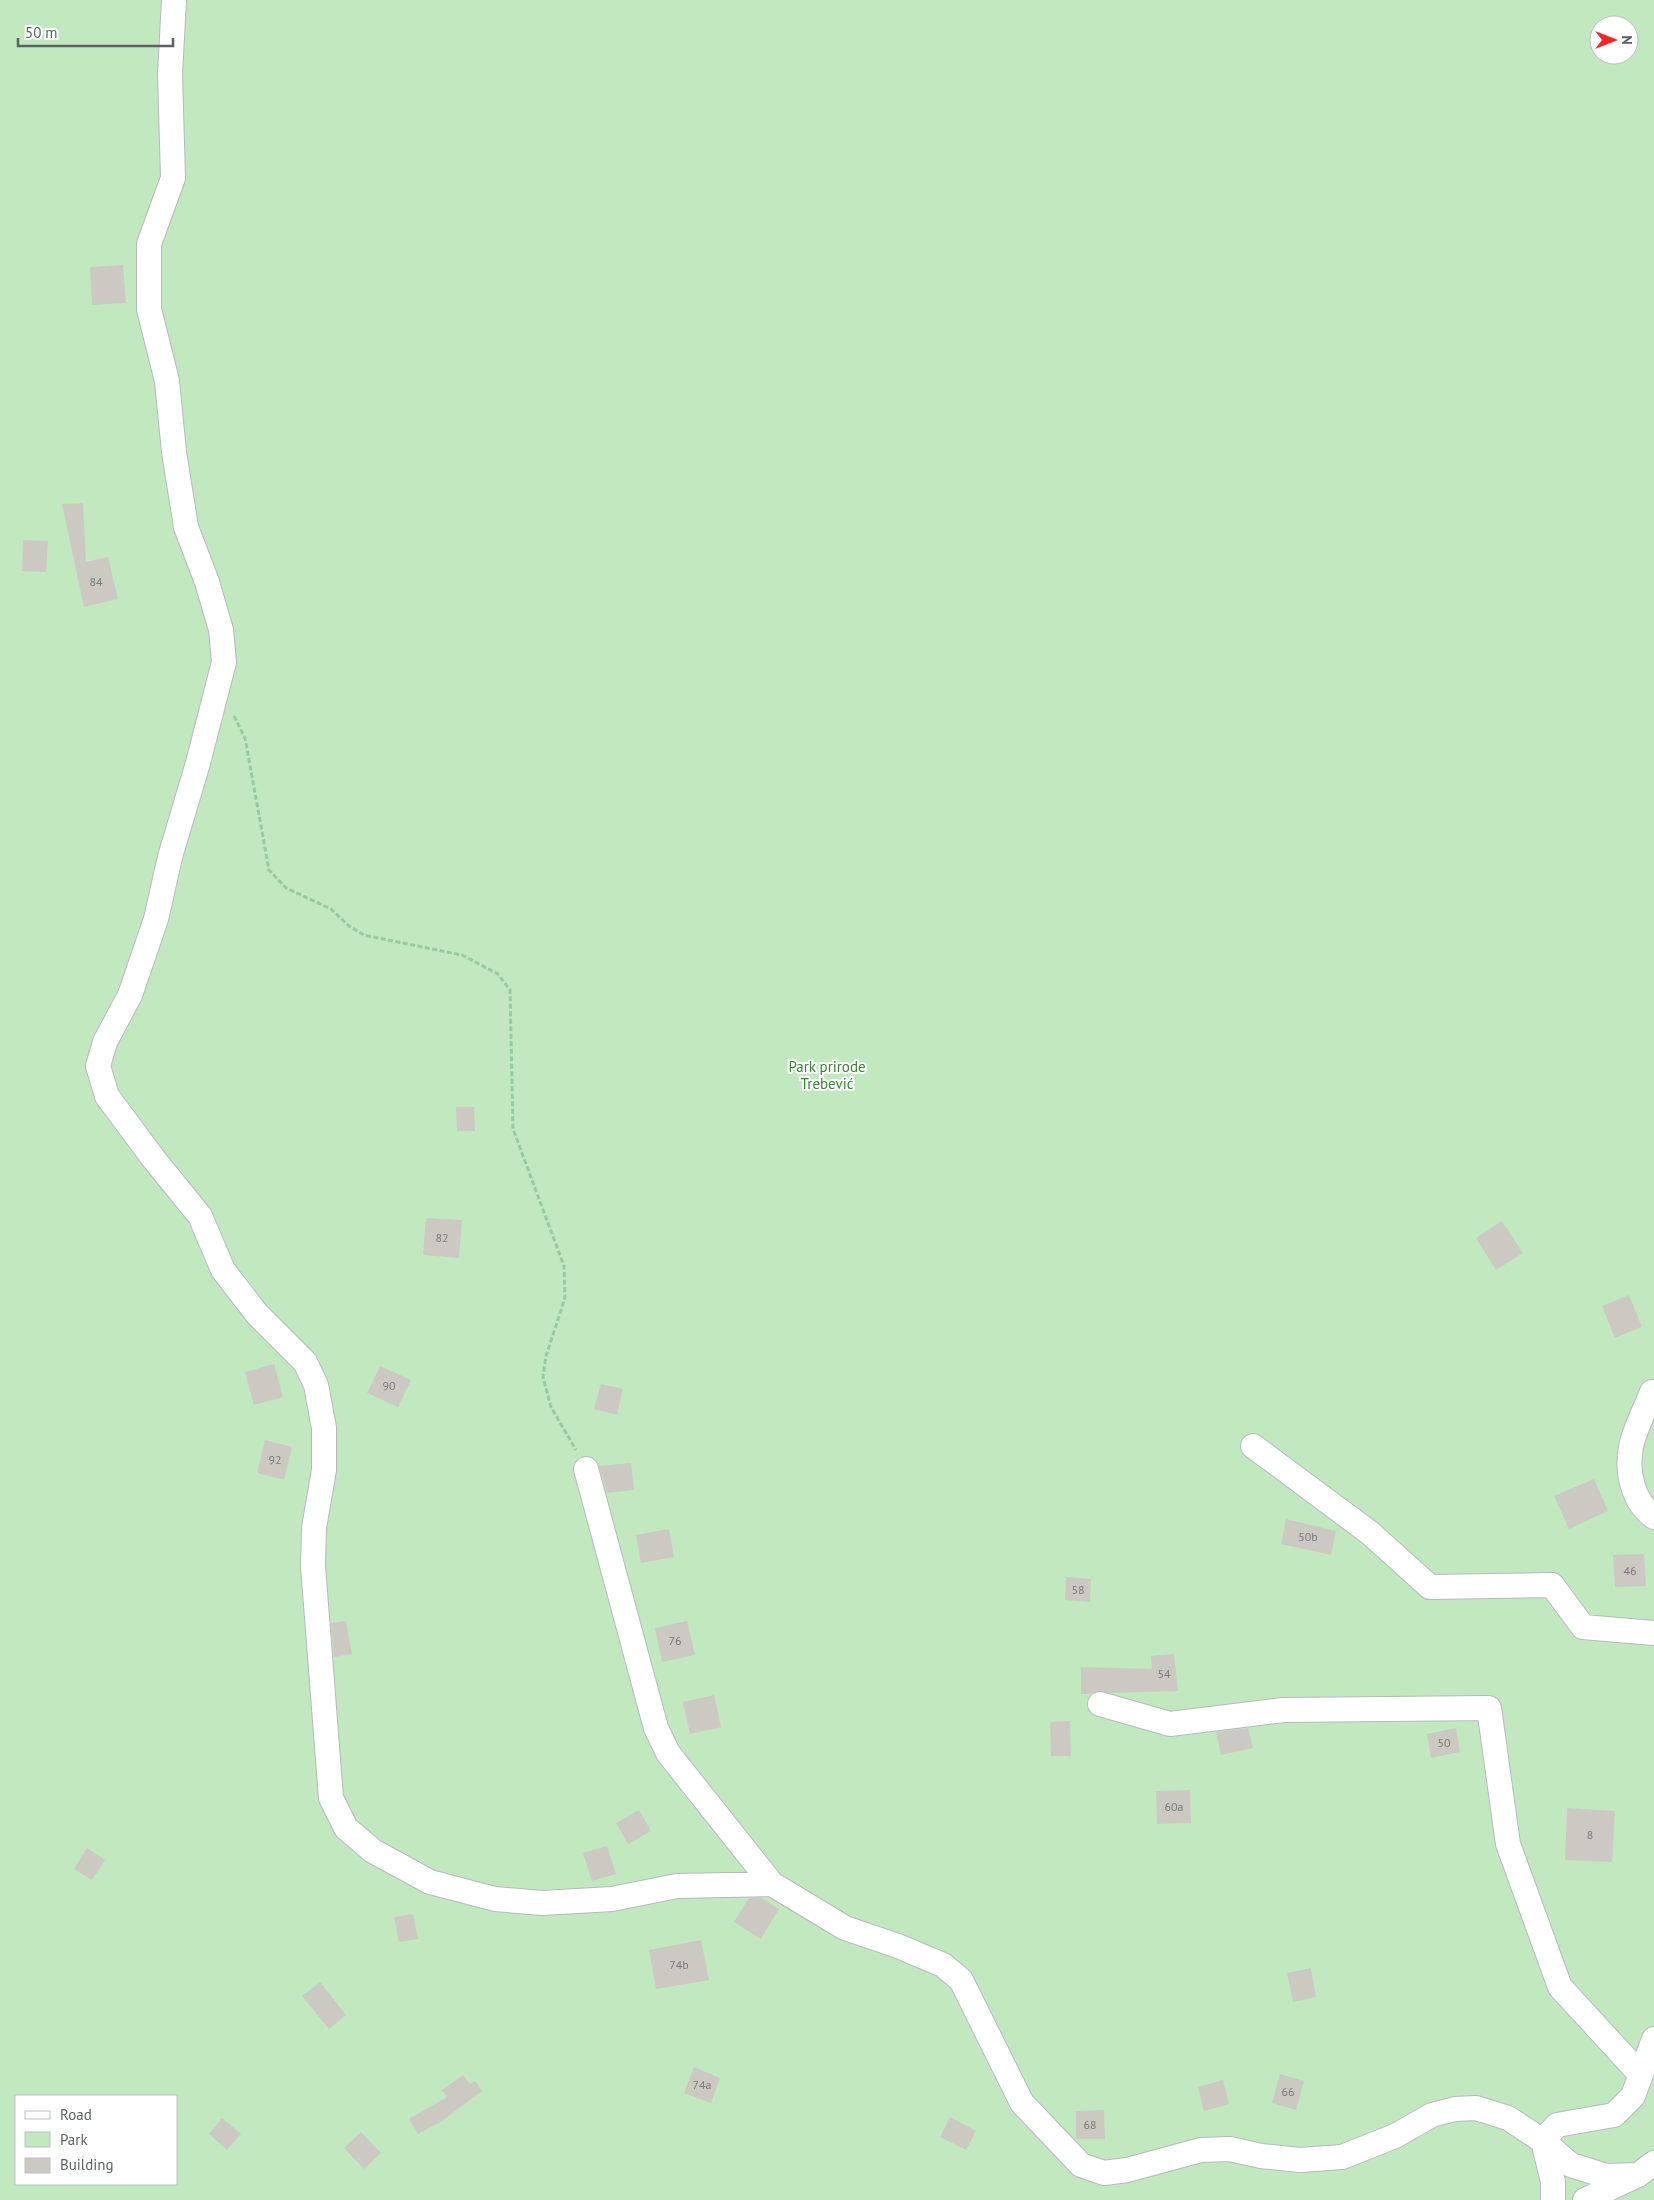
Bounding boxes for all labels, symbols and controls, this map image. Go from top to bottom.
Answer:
scale bar [18,15,172,47]
north arrow [1589,15,1639,65]
text: 50 m [25,23,58,42]
text: N [1618,35,1636,45]
house number: 84 [89,574,103,589]
park label: Park prirode Trebević [788,1057,866,1093]
house number: 82 [435,1230,449,1245]
house number: 90 [382,1378,396,1393]
house number: 92 [268,1452,282,1467]
house number: 50b [1298,1529,1318,1544]
house number: 46 [1623,1563,1637,1578]
house number: 58 [1071,1582,1085,1597]
house number: 76 [668,1633,682,1648]
house number: 54 [1157,1666,1171,1681]
house number: 50 [1437,1735,1451,1750]
house number: 60a [1164,1799,1184,1814]
house number: 8 [1587,1827,1593,1842]
house number: 74b [669,1957,689,1972]
house number: 74a [692,2077,712,2092]
house number: 66 [1281,2084,1295,2099]
legend [15,2095,178,2185]
text: Road [60,2105,92,2124]
house number: 68 [1083,2117,1097,2132]
text: Park [60,2130,88,2149]
text: Building [60,2155,114,2174]

